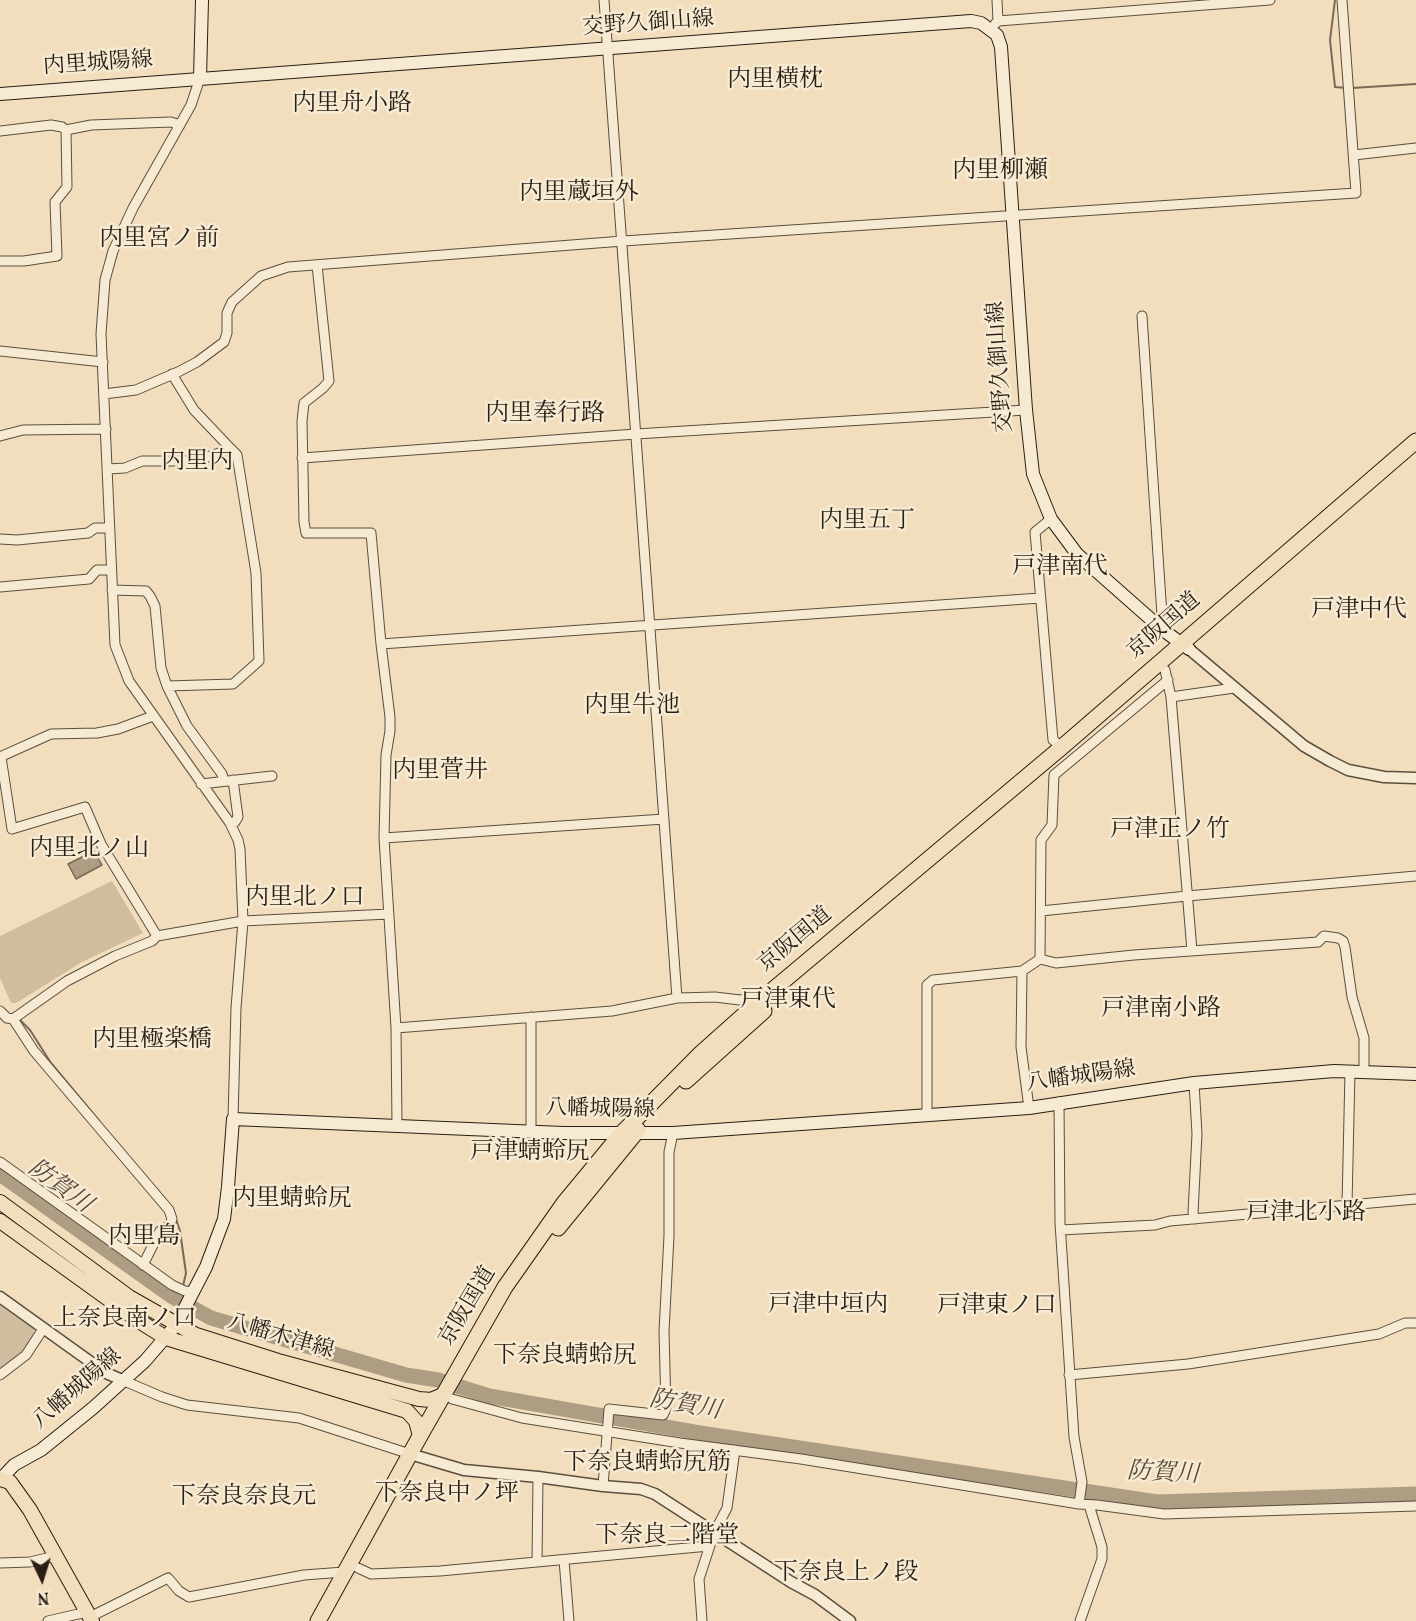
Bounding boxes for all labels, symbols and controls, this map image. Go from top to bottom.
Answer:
street label: 交野久御山線 [581,7,715,43]
street label: 内里城陽線 [42,48,154,82]
district label: 内里横枕 [727,68,823,96]
district label: 内里舟小路 [292,92,412,120]
district label: 内里柳瀬 [952,159,1048,187]
district label: 内里蔵垣外 [519,181,639,209]
district label: 内里宮ノ前 [99,227,219,255]
street label: 交野久御山線 [984,300,1020,434]
district label: 内里奉行路 [485,402,605,430]
district label: 内里内 [161,450,233,478]
district label: 内里五丁 [819,509,915,537]
district label: 戸津南代 [1012,555,1108,583]
street label: 京阪国道 [1123,588,1207,666]
district label: 戸津中代 [1311,598,1407,626]
district label: 内里牛池 [584,694,680,722]
district label: 内里菅井 [392,759,488,787]
district label: 戸津正ノ竹 [1110,818,1230,846]
district label: 内里北ノ山 [29,837,149,865]
district label: 内里北ノ口 [245,886,365,914]
street label: 京阪国道 [754,903,838,979]
district label: 戸津東代 [740,988,836,1016]
district label: 戸津南小路 [1101,997,1221,1025]
district label: 内里極楽橋 [92,1028,212,1056]
street label: 八幡城陽線 [1025,1057,1137,1099]
street label: 八幡城陽線 [545,1097,655,1125]
district label: 戸津蜻蛉尻 [470,1140,590,1168]
water label: 防賀川 [21,1155,97,1221]
district label: 内里蜻蛉尻 [232,1187,352,1215]
district label: 戸津北小路 [1246,1201,1366,1229]
district label: 内里島 [108,1225,180,1253]
street label: 京阪国道 [435,1262,503,1352]
district label: 戸津中垣内 [768,1293,888,1321]
district label: 戸津東ノ口 [937,1294,1057,1322]
district label: 上奈良南ノ口 [53,1307,197,1335]
street label: 八幡木津線 [223,1310,337,1366]
street label: 八幡城陽線 [28,1344,128,1436]
district label: 下奈良蜻蛉尻 [493,1344,637,1372]
water label: 防賀川 [647,1387,723,1427]
district label: 下奈良蜻蛉尻筋 [563,1451,731,1479]
water label: 防賀川 [1126,1459,1200,1491]
district label: 下奈良中ノ坪 [375,1482,519,1510]
district label: 下奈良奈良元 [172,1485,316,1513]
district label: 下奈良二階堂 [595,1524,739,1552]
north arrow [12,1549,72,1609]
district label: 下奈良上ノ段 [774,1561,918,1589]
text: N [37,1586,50,1608]

